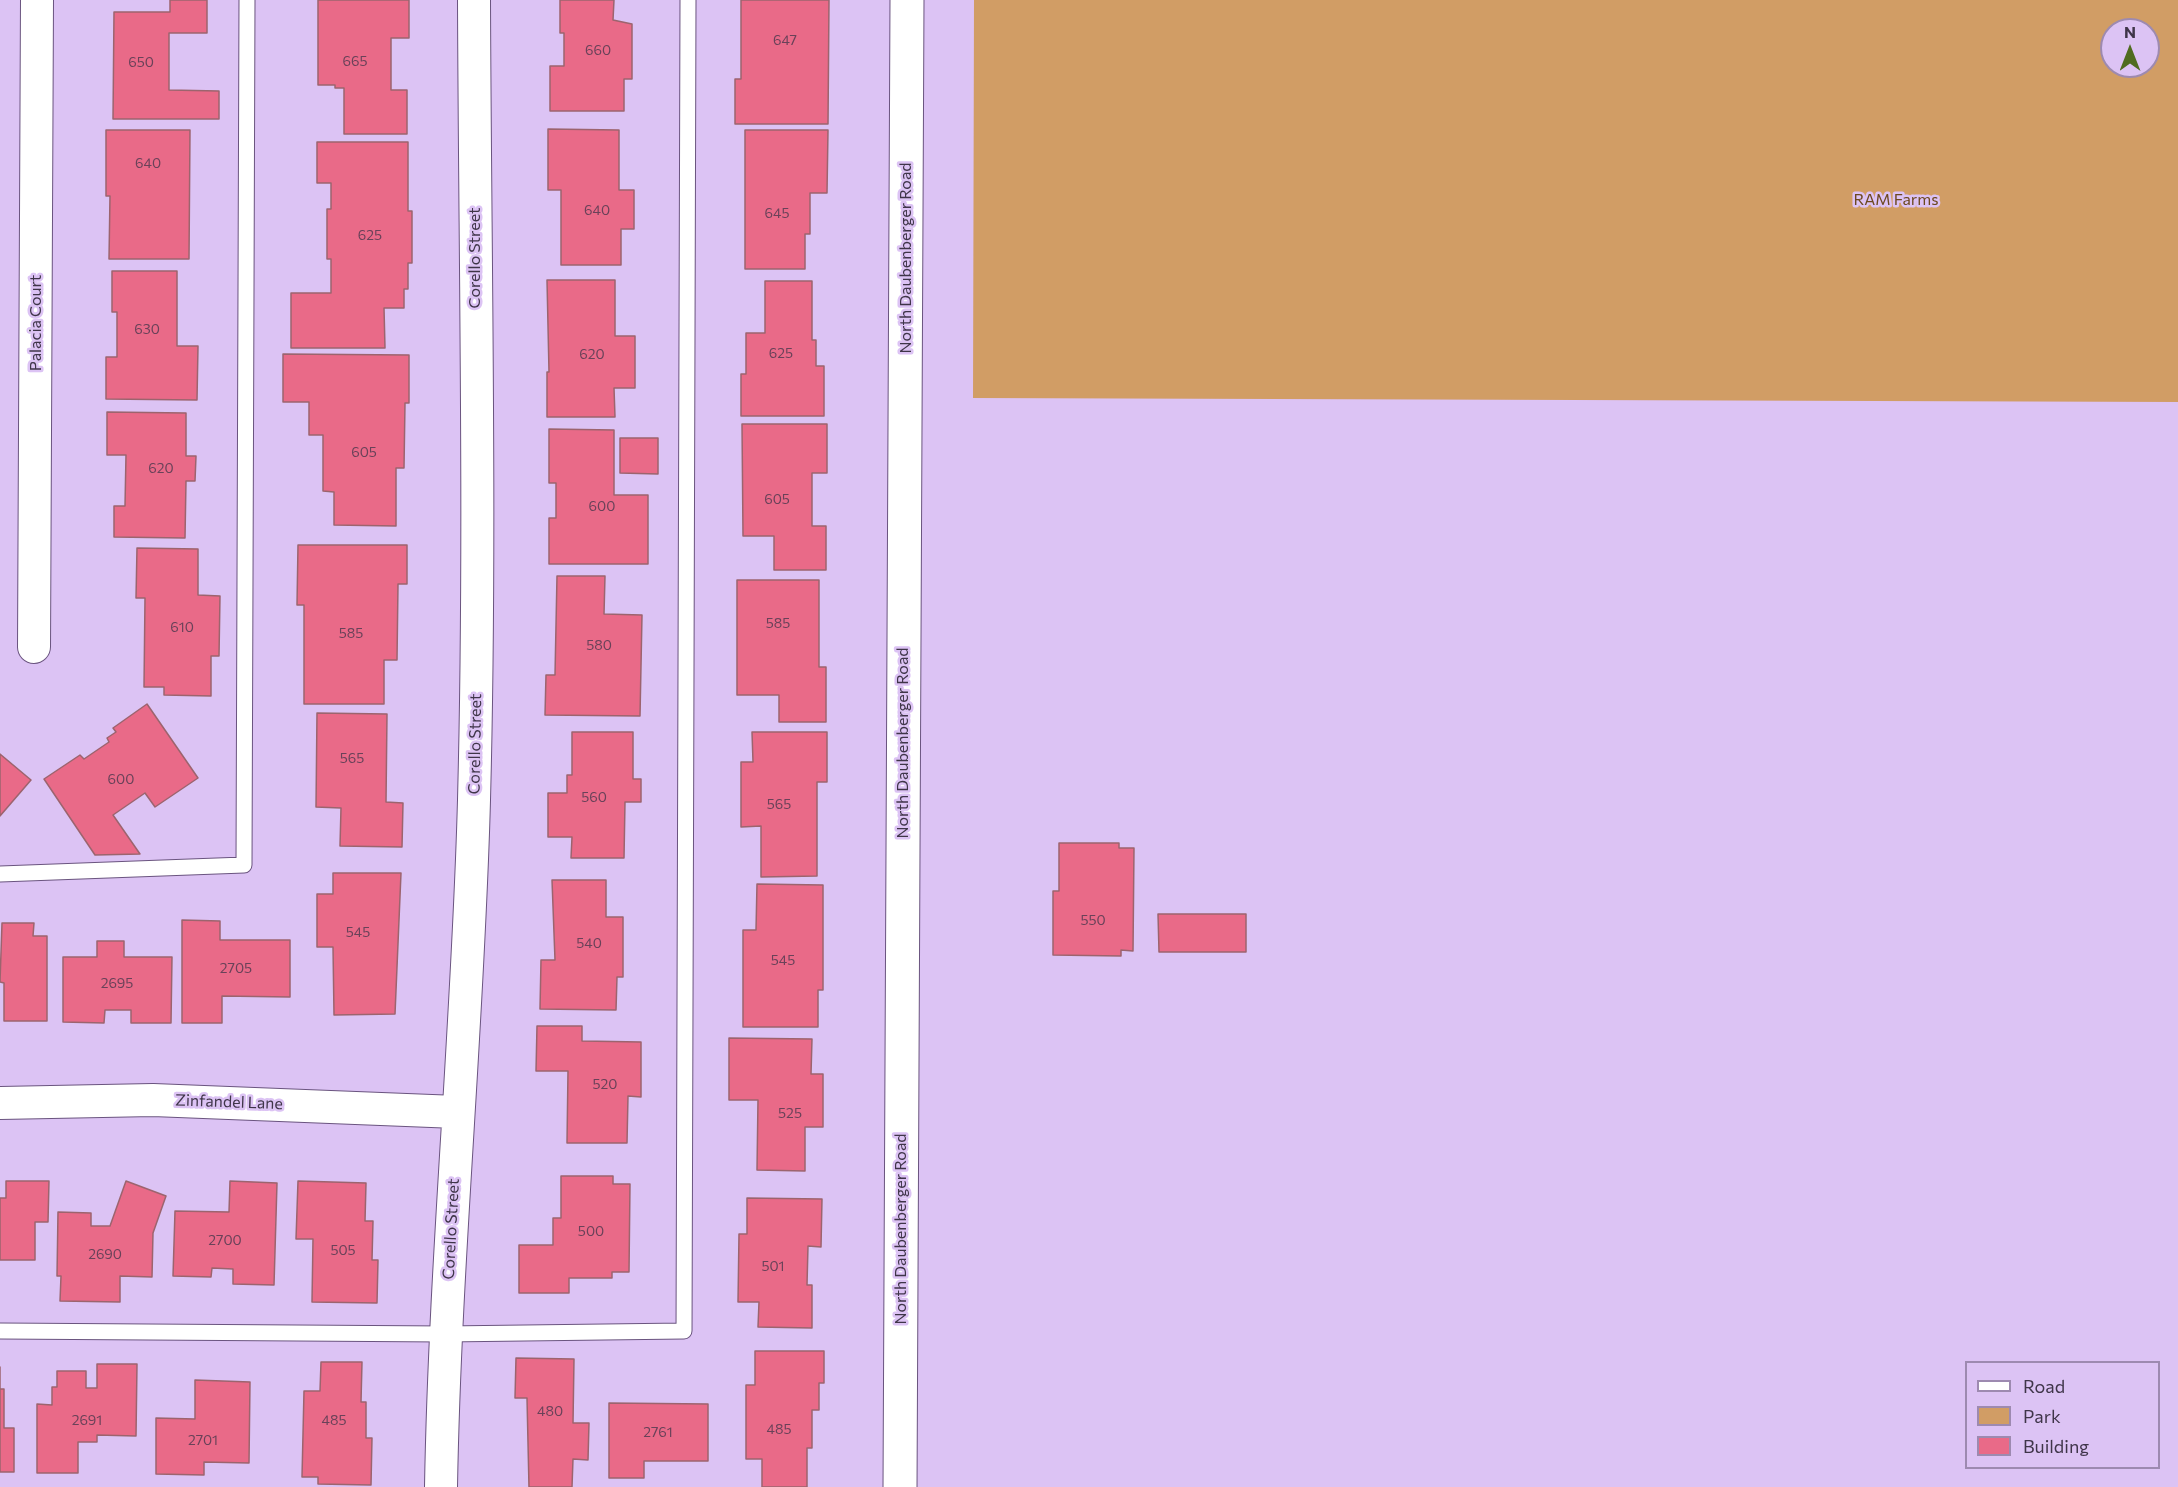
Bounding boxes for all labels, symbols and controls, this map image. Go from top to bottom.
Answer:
north arrow [2100,18,2160,78]
text: N [2124,22,2136,41]
house number: 647 [773,32,797,48]
house number: 660 [585,42,611,58]
house number: 665 [342,53,368,69]
house number: 650 [128,54,154,70]
house number: 640 [135,155,161,171]
street label: North Daubenberger Road [896,162,916,354]
park label: RAM Farms [1854,190,1938,210]
house number: 640 [584,202,610,218]
house number: 645 [765,205,789,221]
street label: Corello Street [465,207,485,309]
house number: 625 [358,227,382,243]
street label: Palacia Court [26,275,46,371]
house number: 630 [134,321,160,337]
house number: 625 [769,345,793,361]
house number: 620 [579,346,605,362]
house number: 605 [351,444,377,460]
house number: 620 [148,460,174,476]
house number: 605 [764,491,790,507]
house number: 600 [589,498,615,514]
house number: 585 [766,615,790,631]
house number: 610 [170,619,194,635]
house number: 585 [339,625,363,641]
house number: 580 [586,637,612,653]
street label: North Daubenberger Road [893,647,913,839]
street label: Corello Street [465,693,485,795]
house number: 565 [340,750,364,766]
house number: 600 [108,771,134,787]
house number: 560 [581,789,607,805]
house number: 565 [767,796,791,812]
house number: 550 [1080,912,1106,928]
house number: 545 [346,924,370,940]
house number: 540 [576,935,602,951]
house number: 545 [771,952,795,968]
house number: 2705 [220,960,252,976]
house number: 2695 [101,975,133,991]
house number: 520 [593,1076,617,1092]
street label: Zinfandel Lane [175,1091,283,1113]
house number: 525 [778,1105,802,1121]
street label: North Daubenberger Road [891,1133,911,1325]
street label: Corello Street [439,1178,463,1280]
house number: 500 [578,1223,604,1239]
house number: 2700 [208,1232,242,1248]
house number: 505 [330,1242,356,1258]
house number: 2690 [88,1246,122,1262]
house number: 501 [761,1258,785,1274]
legend [1965,1361,2160,1469]
text: Road [2023,1375,2065,1397]
house number: 480 [537,1403,563,1419]
text: Park [2023,1405,2061,1427]
house number: 2691 [72,1412,102,1428]
house number: 485 [322,1412,346,1428]
house number: 485 [767,1421,791,1437]
house number: 2761 [643,1424,673,1440]
house number: 2701 [188,1432,218,1448]
text: Building [2023,1435,2089,1457]

